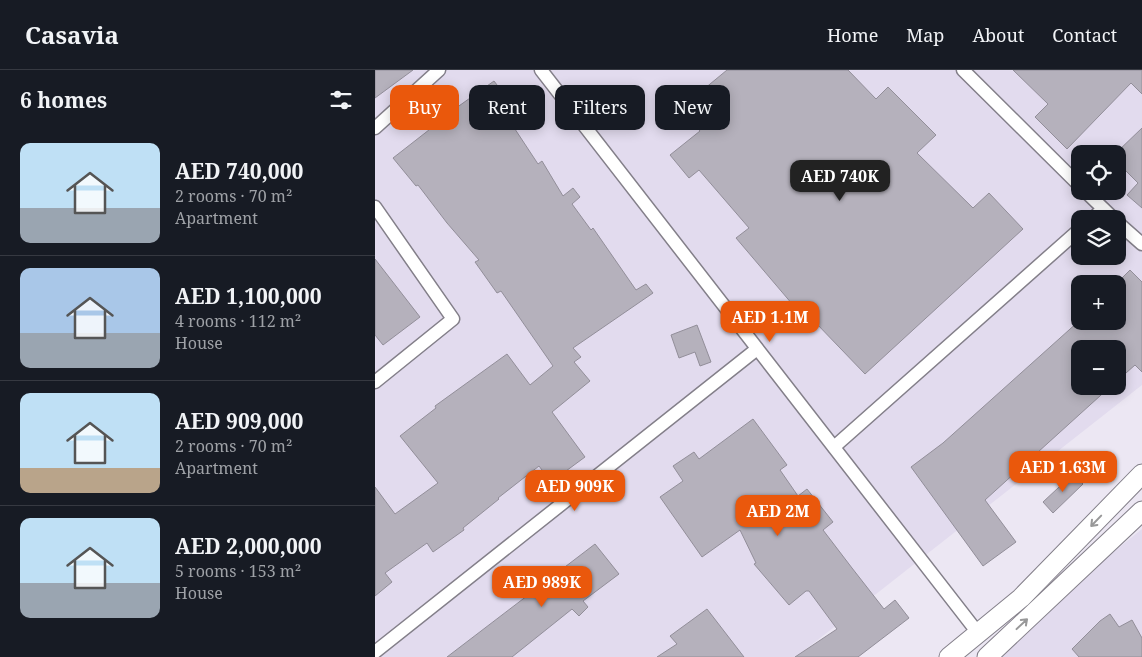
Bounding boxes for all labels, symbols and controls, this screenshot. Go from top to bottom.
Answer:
text: Casavia [25,18,119,51]
text: Home [827,23,878,47]
text: Map [906,23,944,47]
text: About [972,23,1024,47]
text: Contact [1052,23,1117,47]
chip: Buy [390,85,459,130]
chip: Rent [469,85,545,130]
chip: Filters [555,85,645,130]
chip: New [655,85,730,130]
text: 6 homes [20,86,107,114]
icon: filters [327,86,355,114]
map controls [1071,145,1126,395]
button: locate [1071,145,1126,200]
text: AED 740,000 [175,157,303,185]
pin: AED 740K [788,160,892,202]
icon: home [60,163,120,223]
text: AED 740K [801,165,879,187]
text: 2 rooms · 70 m² [175,185,292,207]
text: Apartment [175,207,258,229]
button: layers [1071,210,1126,265]
button: + [1071,275,1126,330]
text: AED 1,100,000 [175,282,322,310]
icon: home [60,288,120,348]
pin: AED 1.1M [718,300,822,343]
text: AED 1.1M [732,306,808,328]
text: 4 rooms · 112 m² [175,310,301,332]
text: House [175,332,223,354]
button: − [1071,340,1126,395]
text: AED 909,000 [175,407,303,435]
icon: home [60,413,120,473]
text: 2 rooms · 70 m² [175,435,292,457]
pin: AED 1.63M [1006,450,1120,493]
text: AED 1.63M [1020,456,1106,478]
text: Apartment [175,457,258,479]
pin: AED 909K [523,470,627,512]
text: AED 909K [536,475,614,497]
pin: AED 2M [737,494,819,537]
text: AED 2M [746,500,810,522]
one-way arrow [1090,515,1102,527]
text: AED 2,000,000 [175,532,322,560]
icon: home [60,538,120,598]
text: 5 rooms · 153 m² [175,560,301,582]
pin: AED 989K [490,566,594,608]
text: AED 989K [503,571,581,593]
text: House [175,582,223,604]
one-way arrow [1016,618,1029,630]

